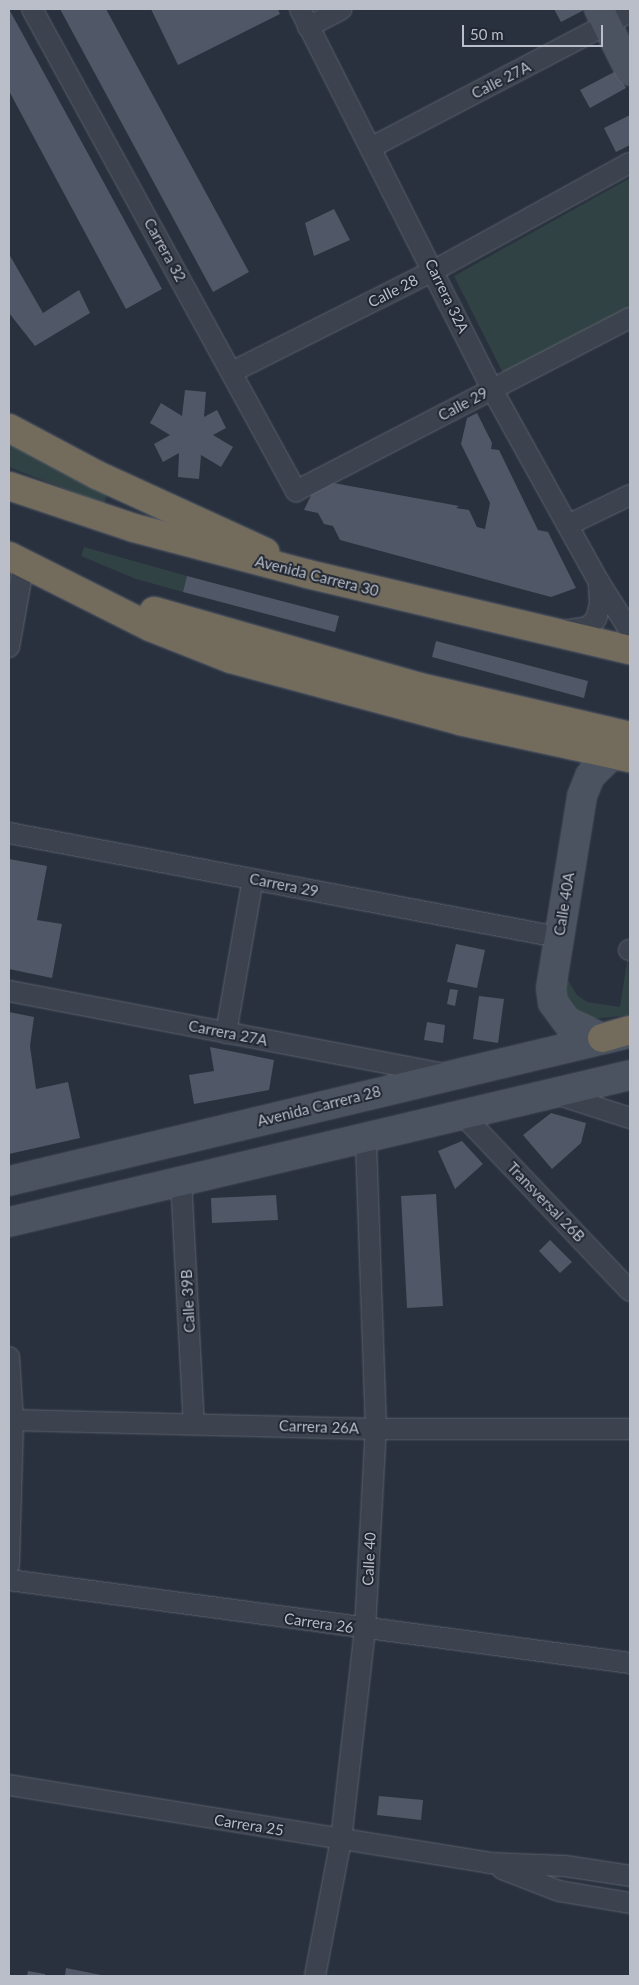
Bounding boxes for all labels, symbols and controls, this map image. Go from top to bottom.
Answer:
scale bar [464,15,605,47]
text: 50 m [470,25,504,43]
street label: Calle 27A [468,57,534,103]
street label: Carrera 32 [140,215,190,285]
street label: Carrera 32A [421,256,473,336]
street label: Calle 28 [365,271,421,311]
street label: Calle 29 [435,383,491,425]
street label: Avenida Carrera 30 [253,552,381,600]
street label: Carrera 29 [248,869,320,901]
street label: Calle 40A [550,871,578,937]
street label: Carrera 27A [187,1017,269,1049]
street label: Avenida Carrera 28 [255,1082,383,1130]
street label: Transversal 26B [503,1158,589,1246]
street label: Calle 39B [177,1269,199,1333]
street label: Carrera 26A [279,1417,359,1437]
street label: Calle 40 [359,1532,379,1586]
street label: Carrera 26 [283,1609,355,1637]
street label: Carrera 25 [213,1811,285,1839]

